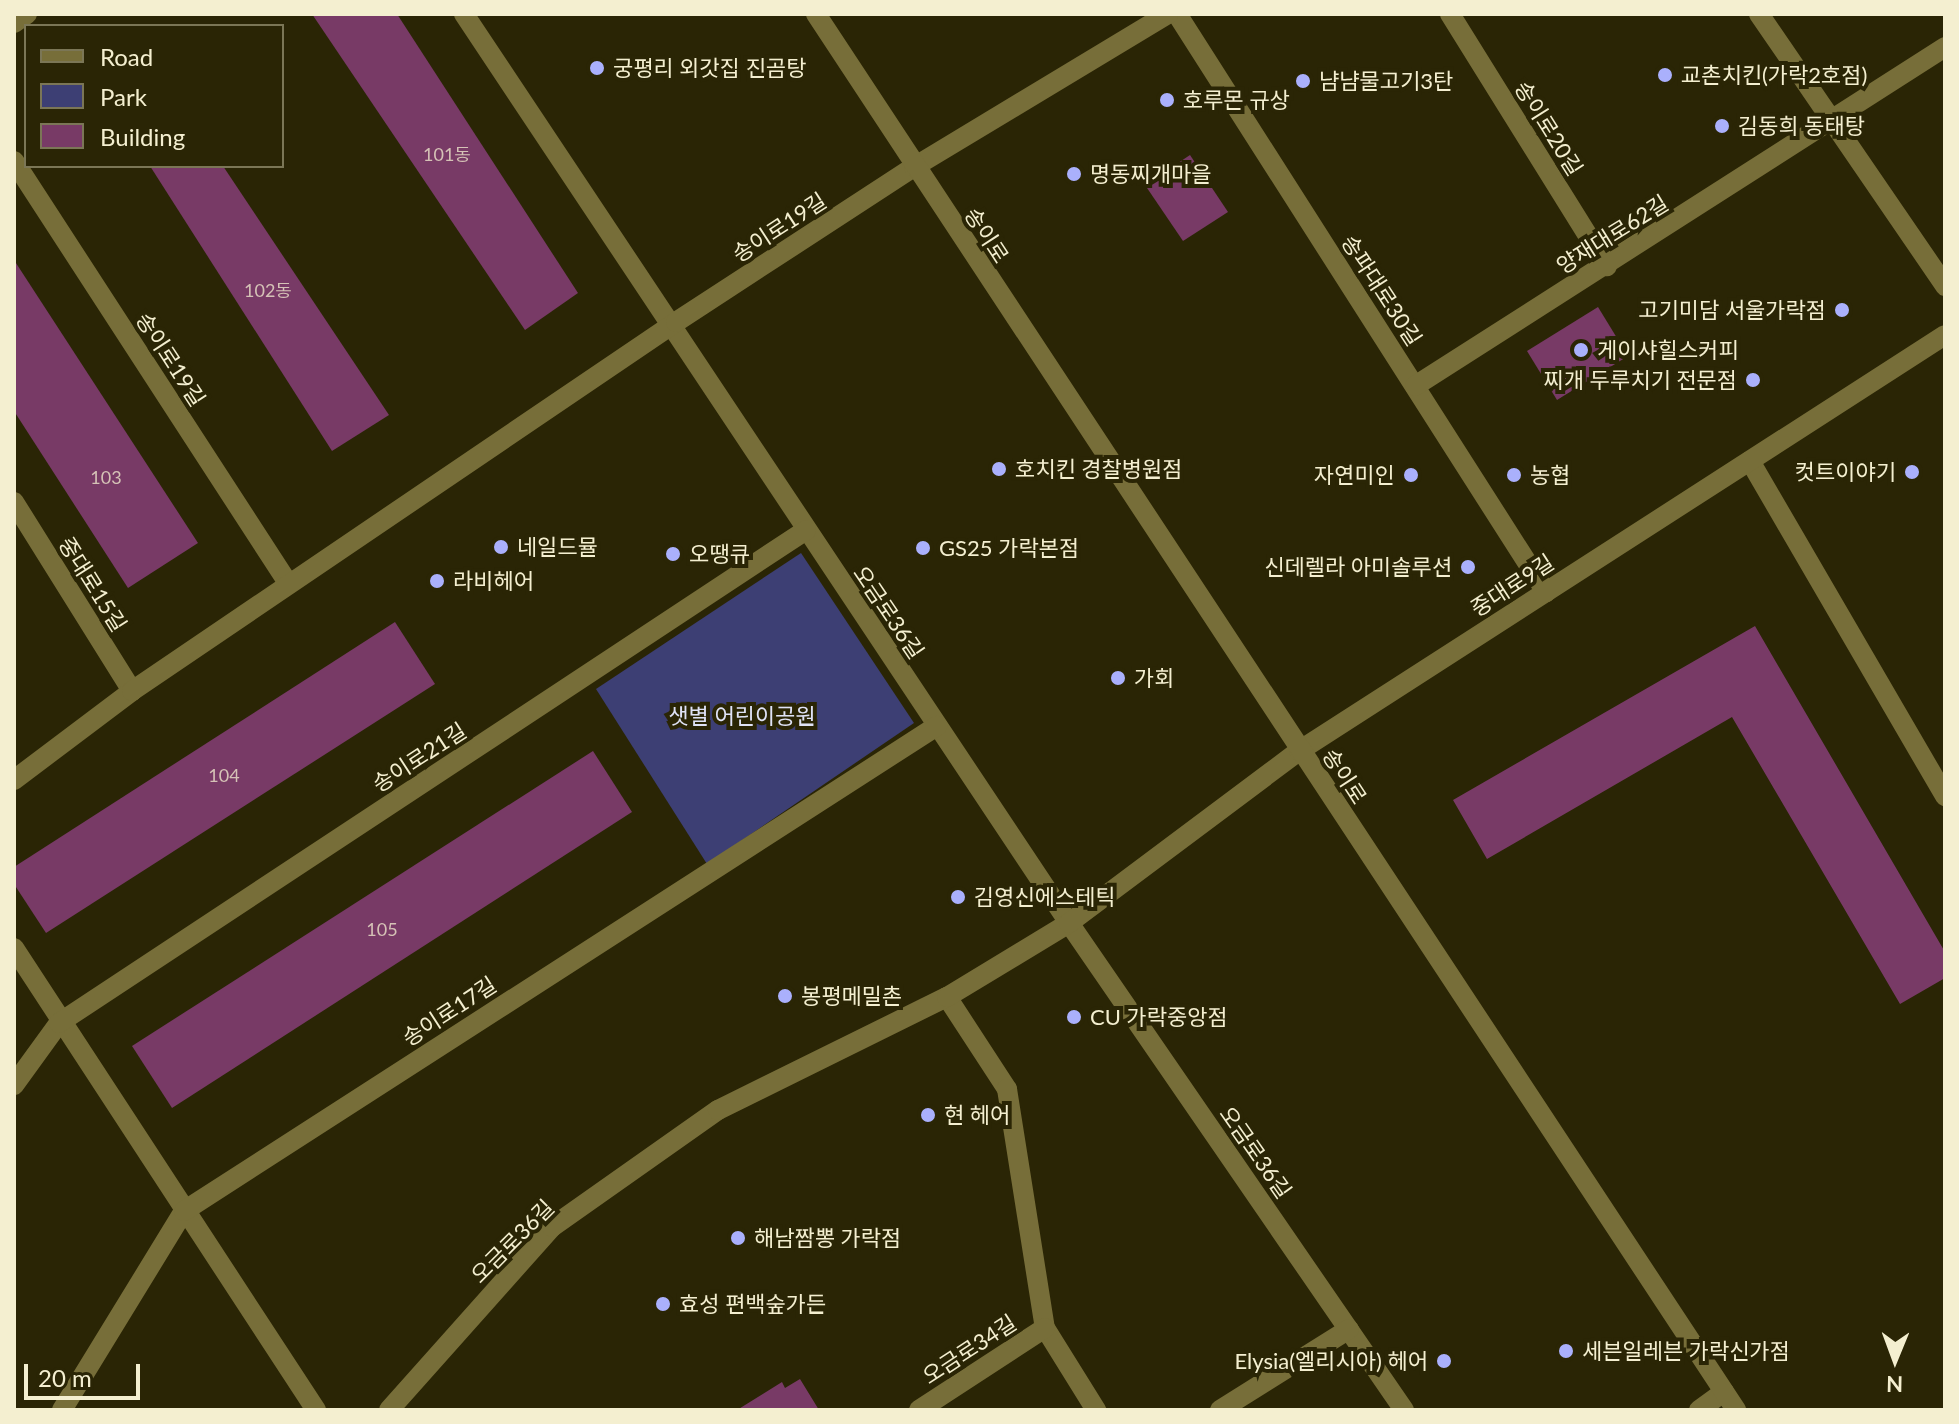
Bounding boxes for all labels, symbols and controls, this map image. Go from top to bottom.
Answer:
legend [24,24,284,168]
text: Road [100,42,153,71]
place label: 궁평리 외갓집 진곰탕 [613,55,806,81]
marker: 궁평리 외갓집 진곰탕 [588,59,606,77]
place label: 교촌치킨(가락2호점) [1681,62,1867,88]
marker: 교촌치킨(가락2호점) [1656,66,1674,84]
place label: 냠냠물고기3탄 [1319,68,1453,94]
marker: 냠냠물고기3탄 [1294,72,1312,90]
street label: 송이로20길 [1510,76,1588,180]
text: Park [100,82,147,111]
place label: 호루몬 규상 [1183,87,1290,113]
marker: 호루몬 규상 [1158,91,1176,109]
place label: 김동희 동태탕 [1738,113,1865,139]
marker: 김동희 동태탕 [1713,117,1731,135]
text: Building [100,122,185,151]
house number: 101동 [423,143,471,165]
place label: 명동찌개마을 [1090,161,1211,187]
marker: 명동찌개마을 [1065,165,1083,183]
street label: 송이로19길 [727,187,831,267]
street label: 양재대로62길 [1551,189,1673,279]
street label: 송이로 [959,202,1015,268]
street label: 송파대로30길 [1336,230,1428,350]
house number: 102동 [244,279,292,301]
place label: 고기미담 서울가락점 [1638,297,1826,323]
marker: 고기미담 서울가락점 [1833,301,1851,319]
street label: 송이로19길 [131,307,211,411]
place label: 게이샤힐스커피 [1597,337,1739,363]
marker: 게이샤힐스커피 [1572,341,1590,359]
place label: 찌개 두루치기 전문점 [1544,367,1737,393]
marker: 찌개 두루치기 전문점 [1744,371,1762,389]
place label: 호치킨 경찰병원점 [1015,456,1183,482]
place label: 컷트이야기 [1795,459,1896,485]
marker: 호치킨 경찰병원점 [990,460,1008,478]
place label: 자연미인 [1314,462,1395,488]
place label: 농협 [1530,462,1570,488]
marker: 컷트이야기 [1903,463,1921,481]
house number: 103 [90,466,122,488]
marker: 자연미인 [1402,466,1420,484]
marker: 농협 [1505,466,1523,484]
street label: 중대로15길 [54,532,132,636]
place label: 네일드뮬 [517,534,598,560]
place label: GS25 가락본점 [939,535,1079,561]
marker: 네일드뮬 [492,538,510,556]
marker: GS25 가락본점 [914,539,932,557]
place label: 오땡큐 [689,541,750,567]
marker: 오땡큐 [664,545,682,563]
street label: 중대로9길 [1466,548,1558,622]
place label: 신데렐라 아미솔루션 [1264,554,1452,580]
marker: 신데렐라 아미솔루션 [1459,558,1477,576]
street label: 오금로36길 [848,560,930,664]
place label: 라비헤어 [453,568,534,594]
marker: 라비헤어 [428,572,446,590]
place label: 가회 [1134,665,1174,691]
marker: 가회 [1109,669,1127,687]
park label: 샛별 어린이공원 [668,703,816,729]
street label: 송이로21길 [367,717,471,797]
street label: 송이로 [1317,743,1373,809]
house number: 104 [208,764,240,786]
place label: 김영신에스테틱 [974,884,1116,910]
marker: 김영신에스테틱 [949,888,967,906]
house number: 105 [366,918,398,940]
street label: 송이로17길 [397,971,501,1051]
place label: 봉평메밀촌 [801,983,902,1009]
marker: 봉평메밀촌 [776,987,794,1005]
place label: CU 가락중앙점 [1090,1004,1228,1030]
marker: CU 가락중앙점 [1065,1008,1083,1026]
street label: 오금로36길 [1215,1101,1297,1203]
place label: 현 헤어 [944,1102,1010,1128]
marker: 현 헤어 [919,1106,937,1124]
street label: 오금로36길 [465,1194,559,1288]
place label: 해남짬뽕 가락점 [754,1225,901,1251]
marker: 해남짬뽕 가락점 [729,1229,747,1247]
place label: 효성 편백숲가든 [679,1291,826,1317]
marker: 효성 편백숲가든 [654,1295,672,1313]
street label: 오금로34길 [917,1309,1021,1389]
north arrow [1855,1320,1935,1400]
place label: 세븐일레븐 가락신가점 [1582,1338,1790,1364]
marker: 세븐일레븐 가락신가점 [1557,1342,1575,1360]
scale bar [28,1348,144,1398]
place label: Elysia(엘리시아) 헤어 [1234,1348,1428,1374]
marker: Elysia(엘리시아) 헤어 [1435,1352,1453,1370]
text: 20 m [38,1363,92,1392]
text: N [1886,1371,1903,1398]

